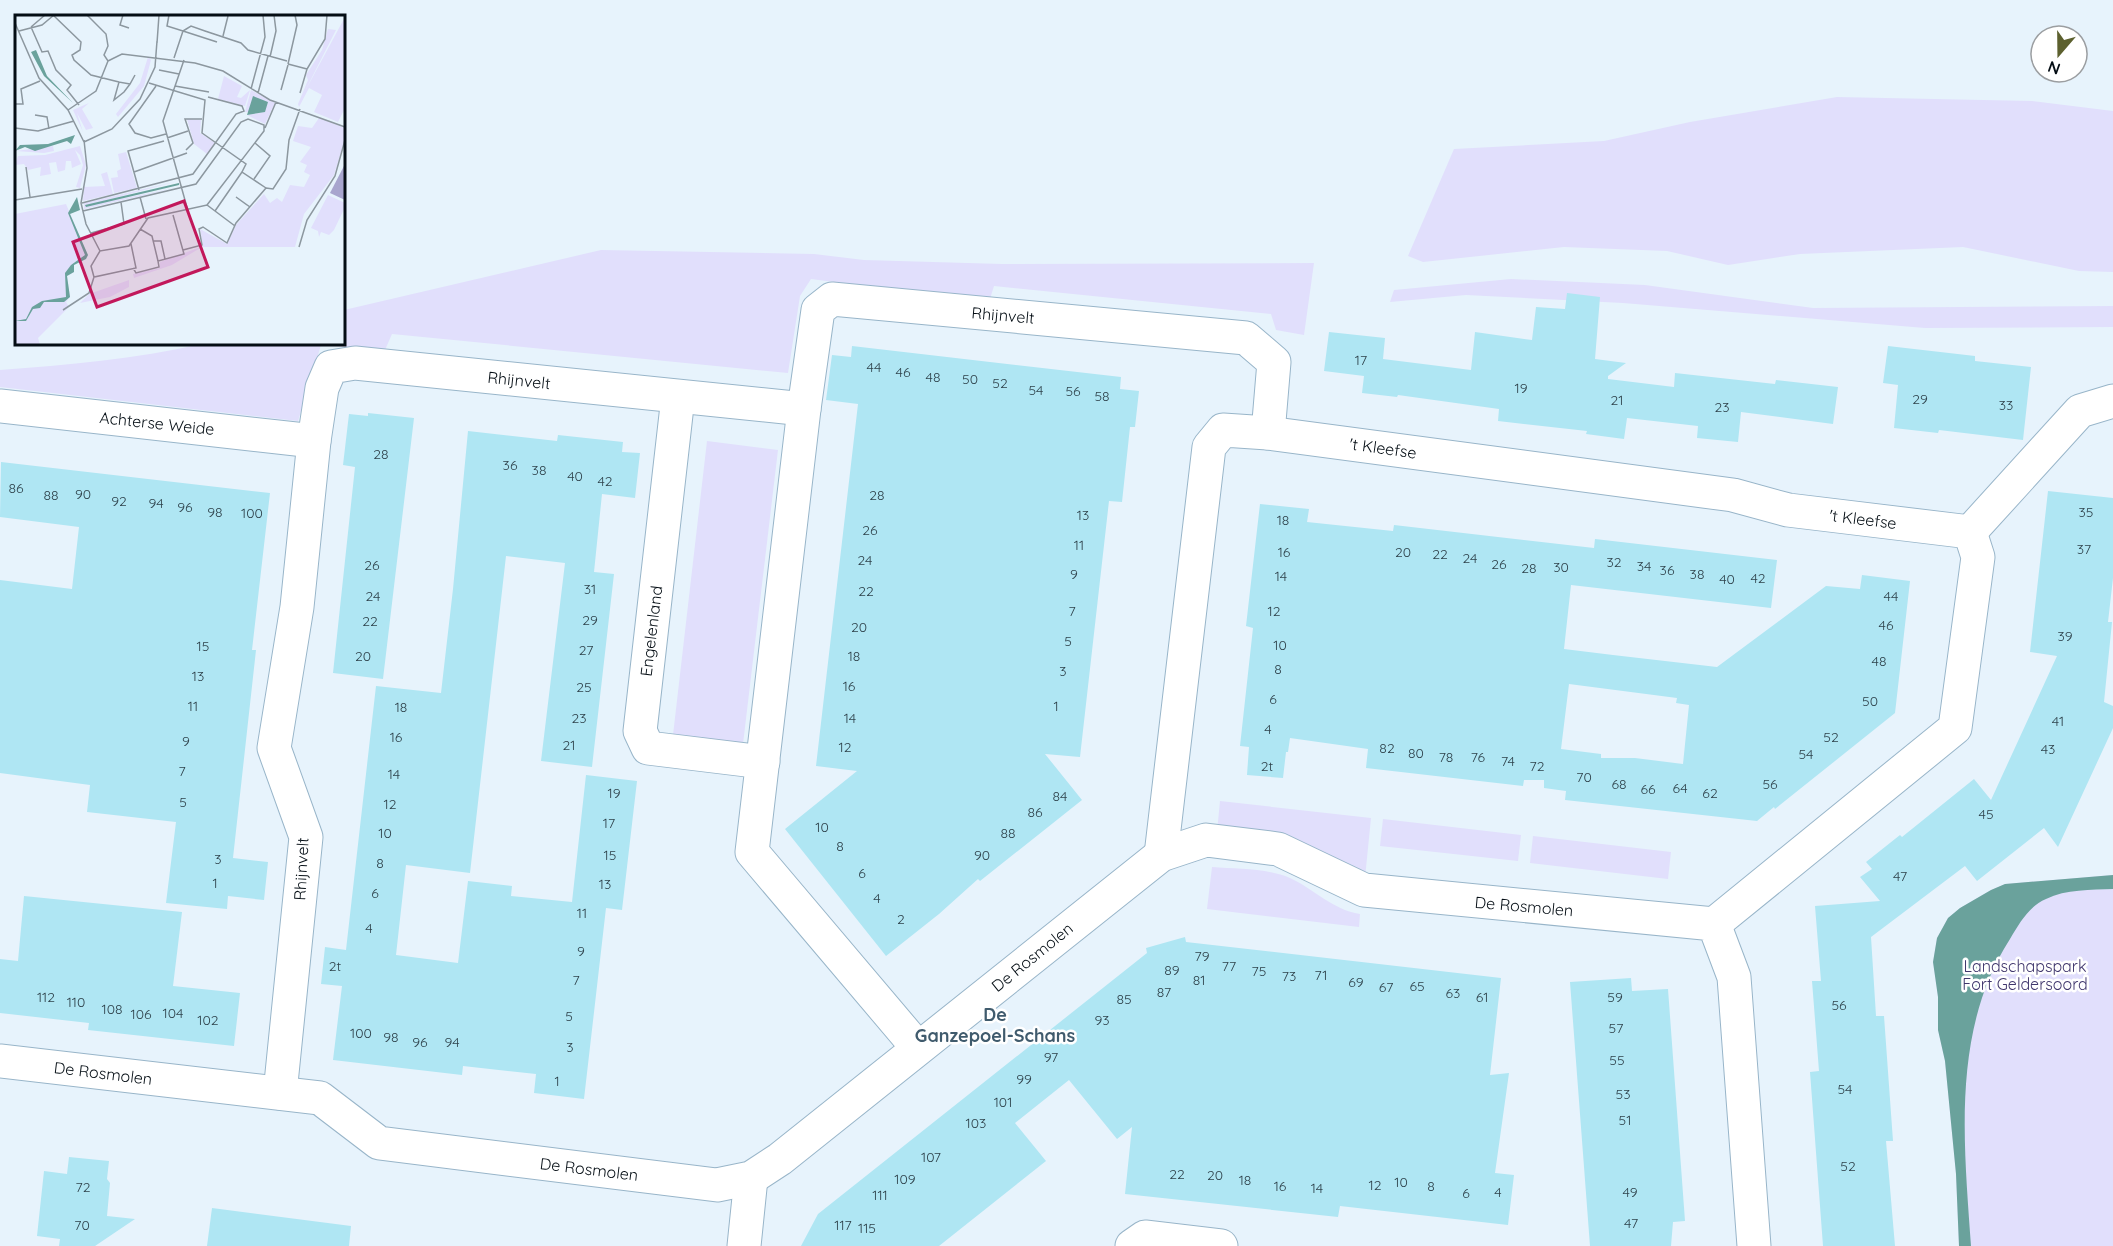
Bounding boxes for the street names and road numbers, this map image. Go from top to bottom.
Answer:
street label: Rhijnvelt [971,302,1035,328]
street label: Rhijnvelt [487,367,551,393]
street label: Achterse Weide [98,407,216,439]
street label: 't Kleefse [1348,433,1418,463]
street label: 't Kleefse [1828,505,1898,533]
street label: Engelenland [636,585,666,677]
street label: Rhijnvelt [289,837,313,901]
street label: De Rosmolen [1474,892,1574,920]
street label: De Rosmolen [987,918,1077,996]
street label: De Rosmolen [53,1057,153,1089]
street label: De Rosmolen [539,1153,639,1185]

